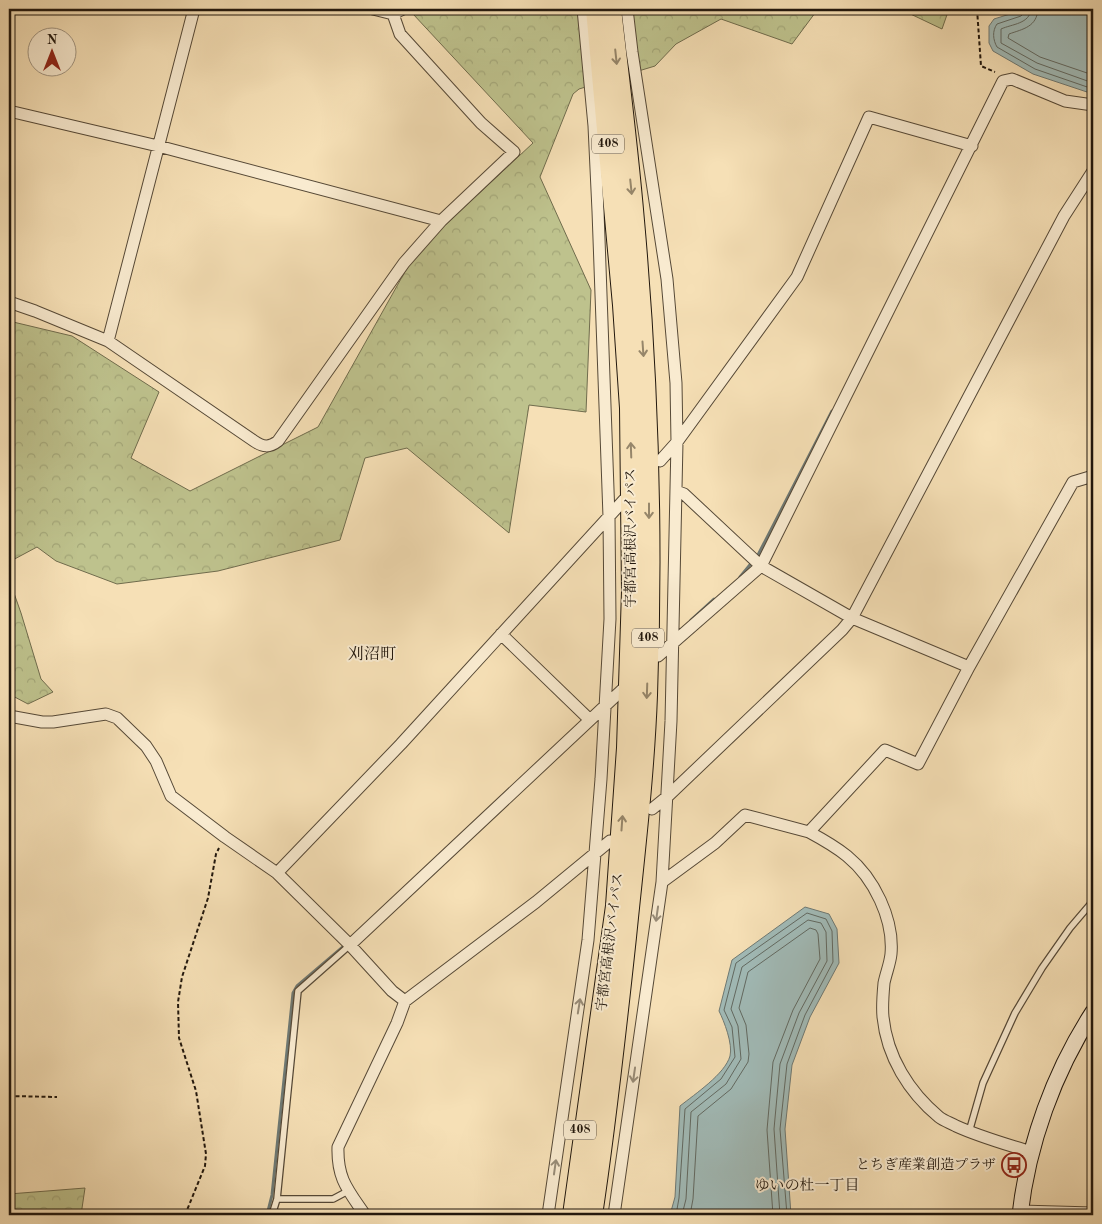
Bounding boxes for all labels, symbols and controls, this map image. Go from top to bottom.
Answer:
north arrow [28,28,78,78]
text: N [47,33,58,47]
one-way arrow [611,49,621,65]
road number: 408 [592,134,624,154]
one-way arrow [626,178,635,194]
one-way arrow [638,340,648,356]
one-way arrow [627,443,636,459]
street label: 宇都宮高根沢バイパス [623,468,638,608]
one-way arrow [644,502,654,519]
road number: 408 [632,628,664,648]
district label: 刈沼町 [348,645,396,663]
one-way arrow [642,682,652,699]
one-way arrow [617,815,626,831]
street label: 宇都宮高根沢バイパス [594,872,625,1012]
one-way arrow [652,906,662,922]
one-way arrow [574,999,584,1015]
one-way arrow [629,1067,639,1083]
road number: 408 [564,1120,596,1140]
bus stop icon: とちぎ産業創造プラザ [1001,1152,1027,1178]
place label: とちぎ産業創造プラザ [856,1157,996,1172]
one-way arrow [550,1159,560,1175]
district label: ゆいの杜一丁目 [754,1177,860,1194]

